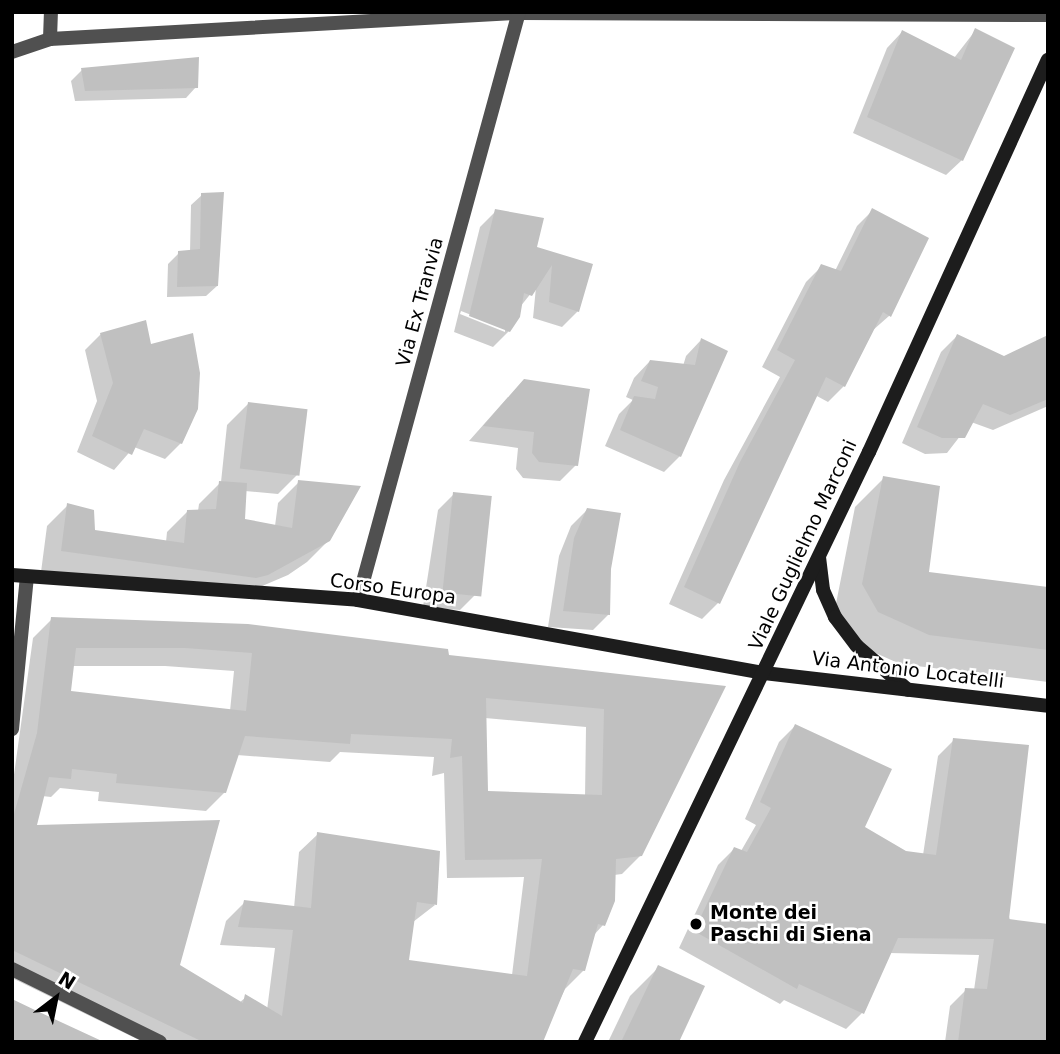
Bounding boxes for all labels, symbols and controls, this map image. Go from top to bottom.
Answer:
street label: Via Ex Tranvia [392,235,448,369]
street label: Viale Guglielmo Marconi [744,436,862,654]
street label: Corso Europa [329,569,457,609]
street label: Via Antonio Locatelli [811,647,1005,693]
place label: Monte dei Paschi di Siena [710,902,872,946]
marker: Monte dei Paschi di Siena [688,916,704,932]
north arrow [21,963,91,1033]
text: N [55,967,80,994]

